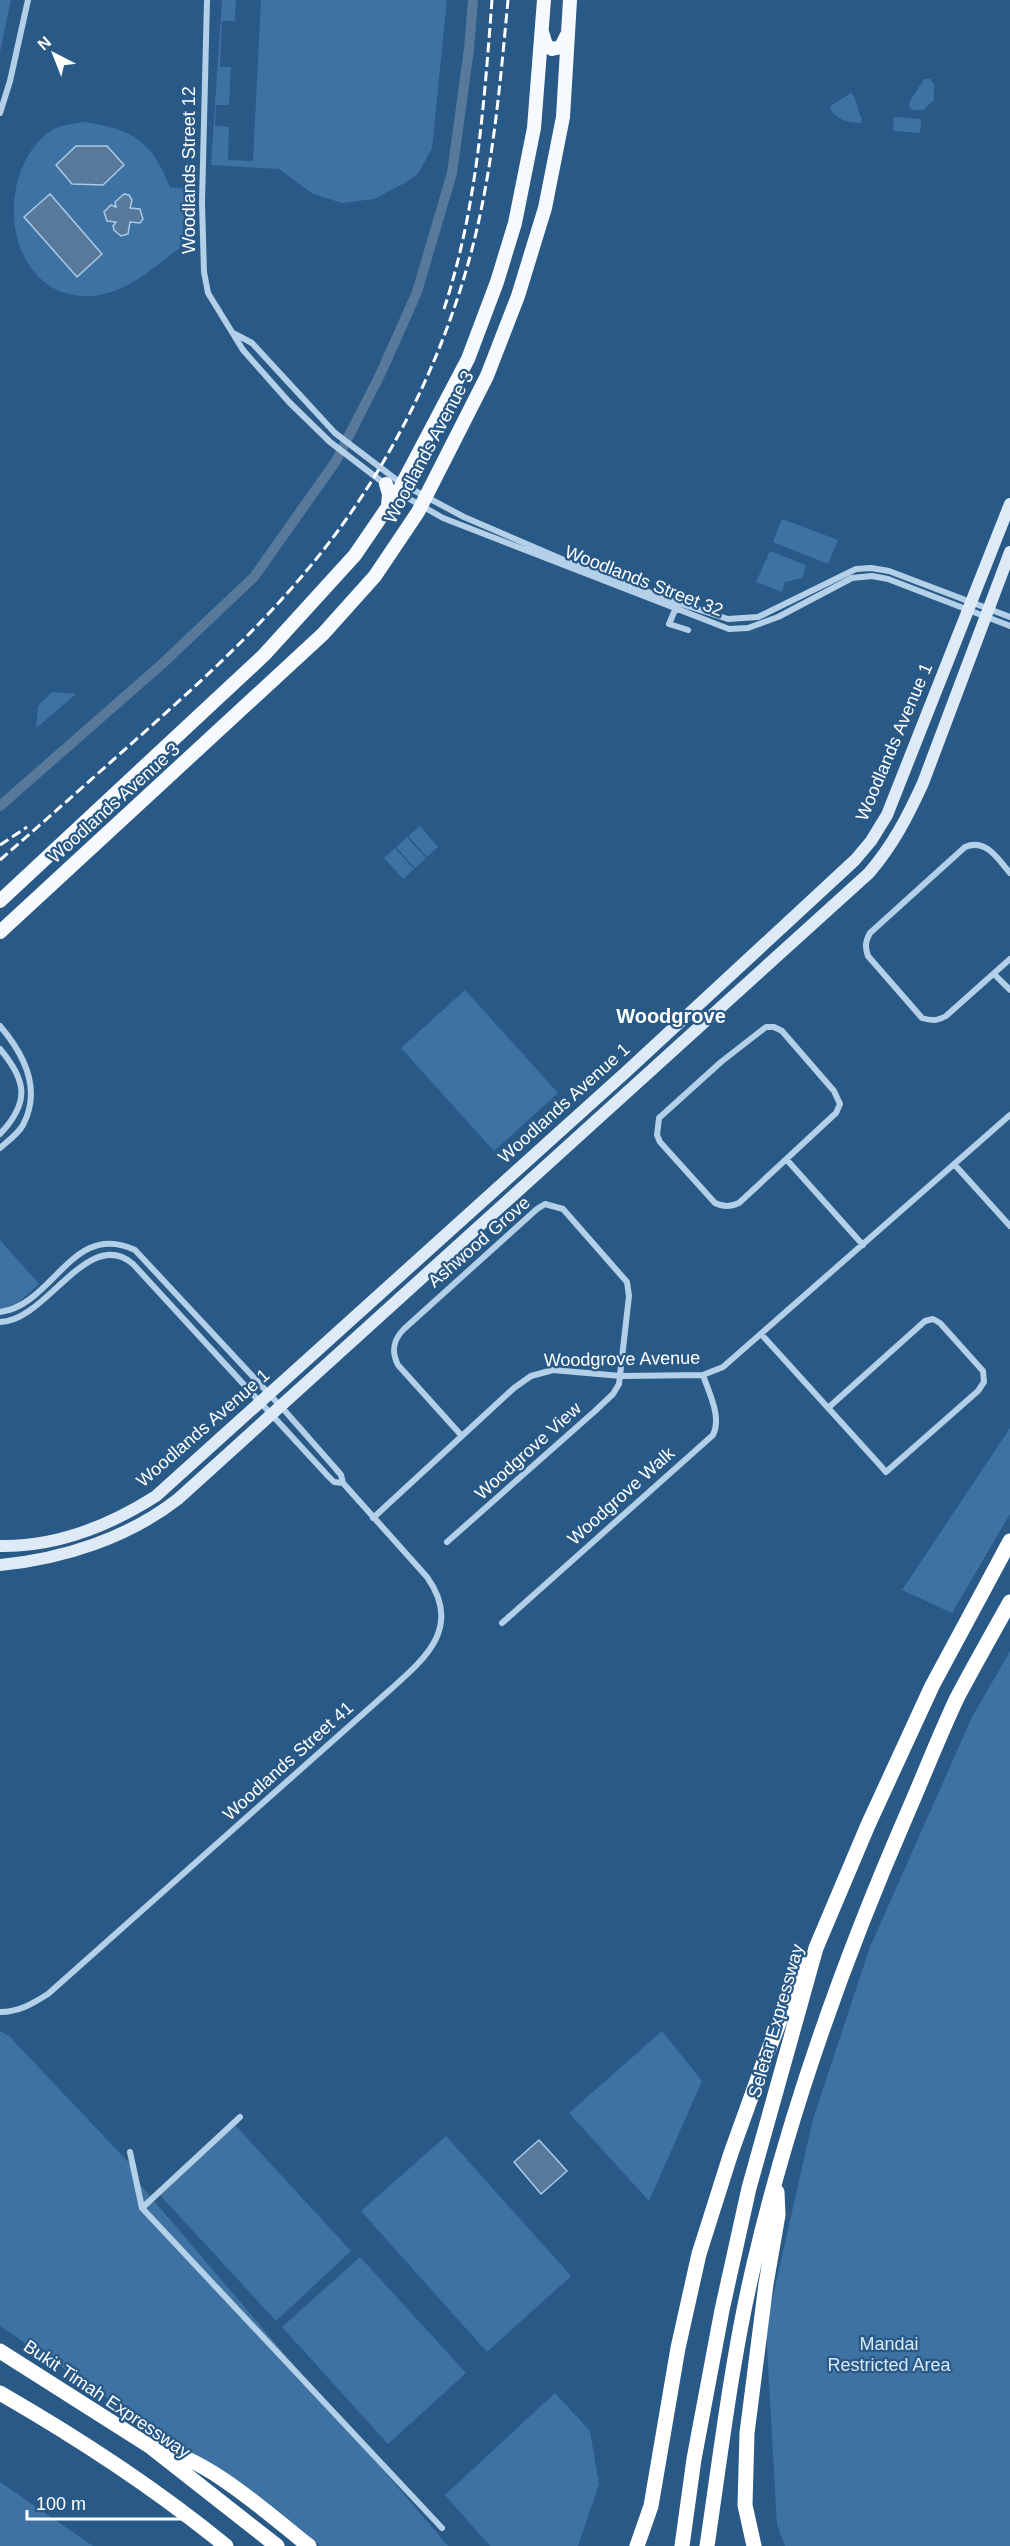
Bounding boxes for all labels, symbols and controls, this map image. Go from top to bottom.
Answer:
north arrow [24,24,84,84]
text: N [34,33,54,53]
street label: Woodlands Street 12 [179,86,199,254]
street label: Woodlands Avenue 3 [380,367,478,527]
street label: Woodlands Street 32 [562,542,726,620]
street label: Woodlands Avenue 1 [852,660,936,824]
street label: Woodlands Avenue 3 [44,739,184,867]
district label: Woodgrove [616,1005,726,1027]
street label: Woodlands Avenue 1 [494,1039,634,1167]
street label: Ashwood Grove [424,1192,534,1292]
street label: Woodgrove Avenue [544,1348,700,1370]
street label: Woodlands Avenue 1 [132,1365,274,1491]
street label: Woodgrove View [471,1398,586,1504]
street label: Woodgrove Walk [564,1442,679,1549]
street label: Woodlands Street 41 [219,1697,357,1825]
street label: Seletar Expressway [744,1942,808,2100]
park label: Mandai Restricted Area [827,2334,952,2375]
street label: Bukit Timah Expressway [20,2336,194,2462]
scale bar [27,2483,188,2521]
text: 100 m [36,2494,86,2514]

